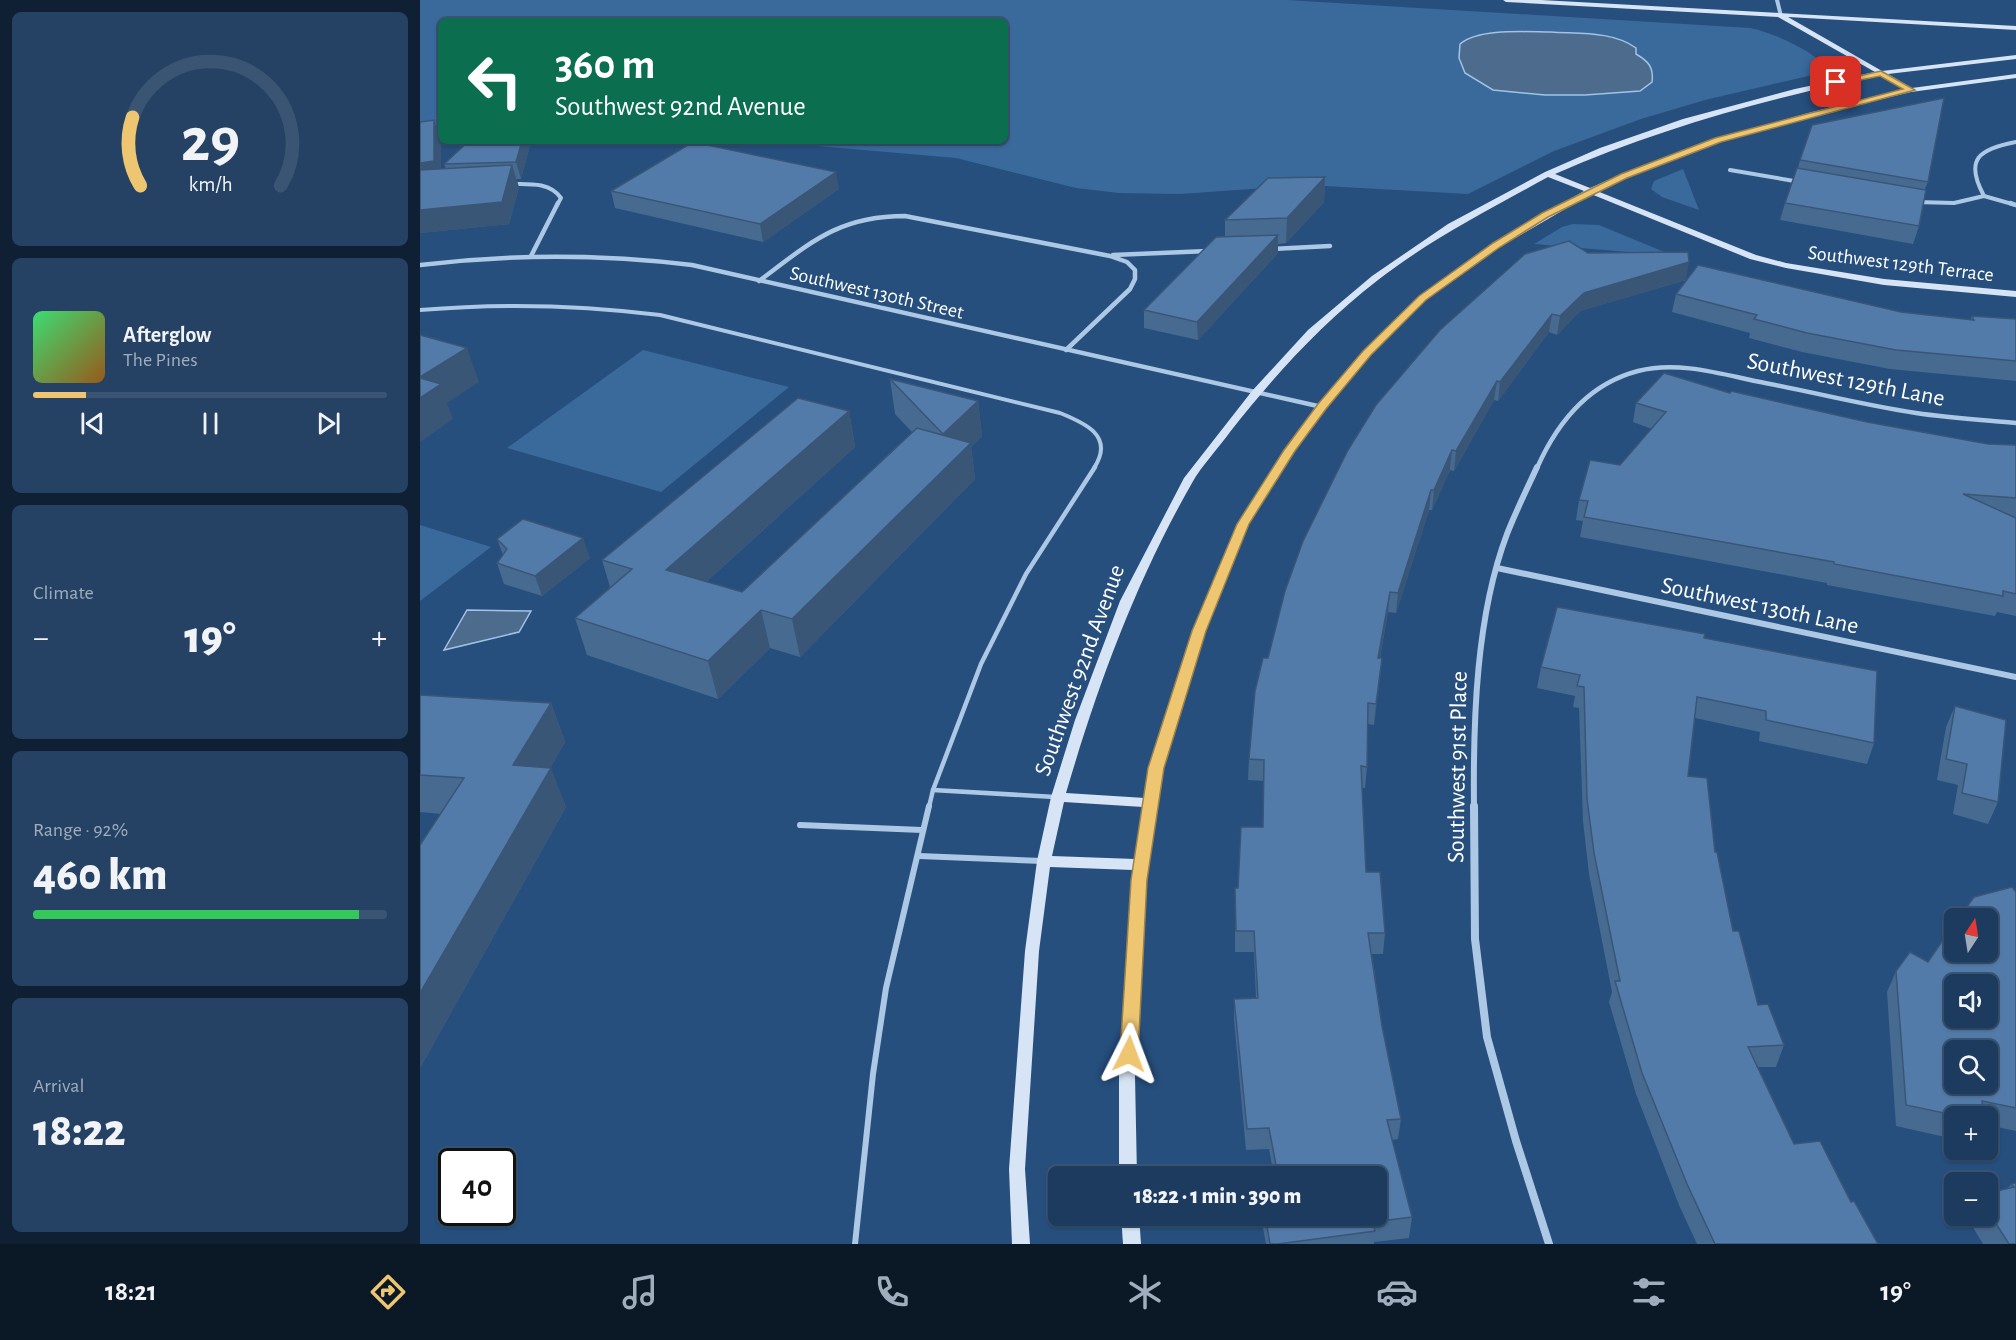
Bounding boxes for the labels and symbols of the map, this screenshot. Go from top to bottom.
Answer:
pin [1810,56,1861,107]
street label: Southwest 129th Terrace [1807,243,1995,285]
street label: Southwest 130th Street [788,263,966,323]
street label: Southwest 129th Lane [1745,349,1947,411]
street label: Southwest 92nd Avenue [1031,562,1129,779]
street label: Southwest 130th Lane [1659,573,1861,639]
street label: Southwest 91st Place [1444,671,1472,863]
north arrow [1944,908,1998,962]
position arrow [1097,1022,1161,1086]
speed limit sign: 40 [438,1148,516,1226]

